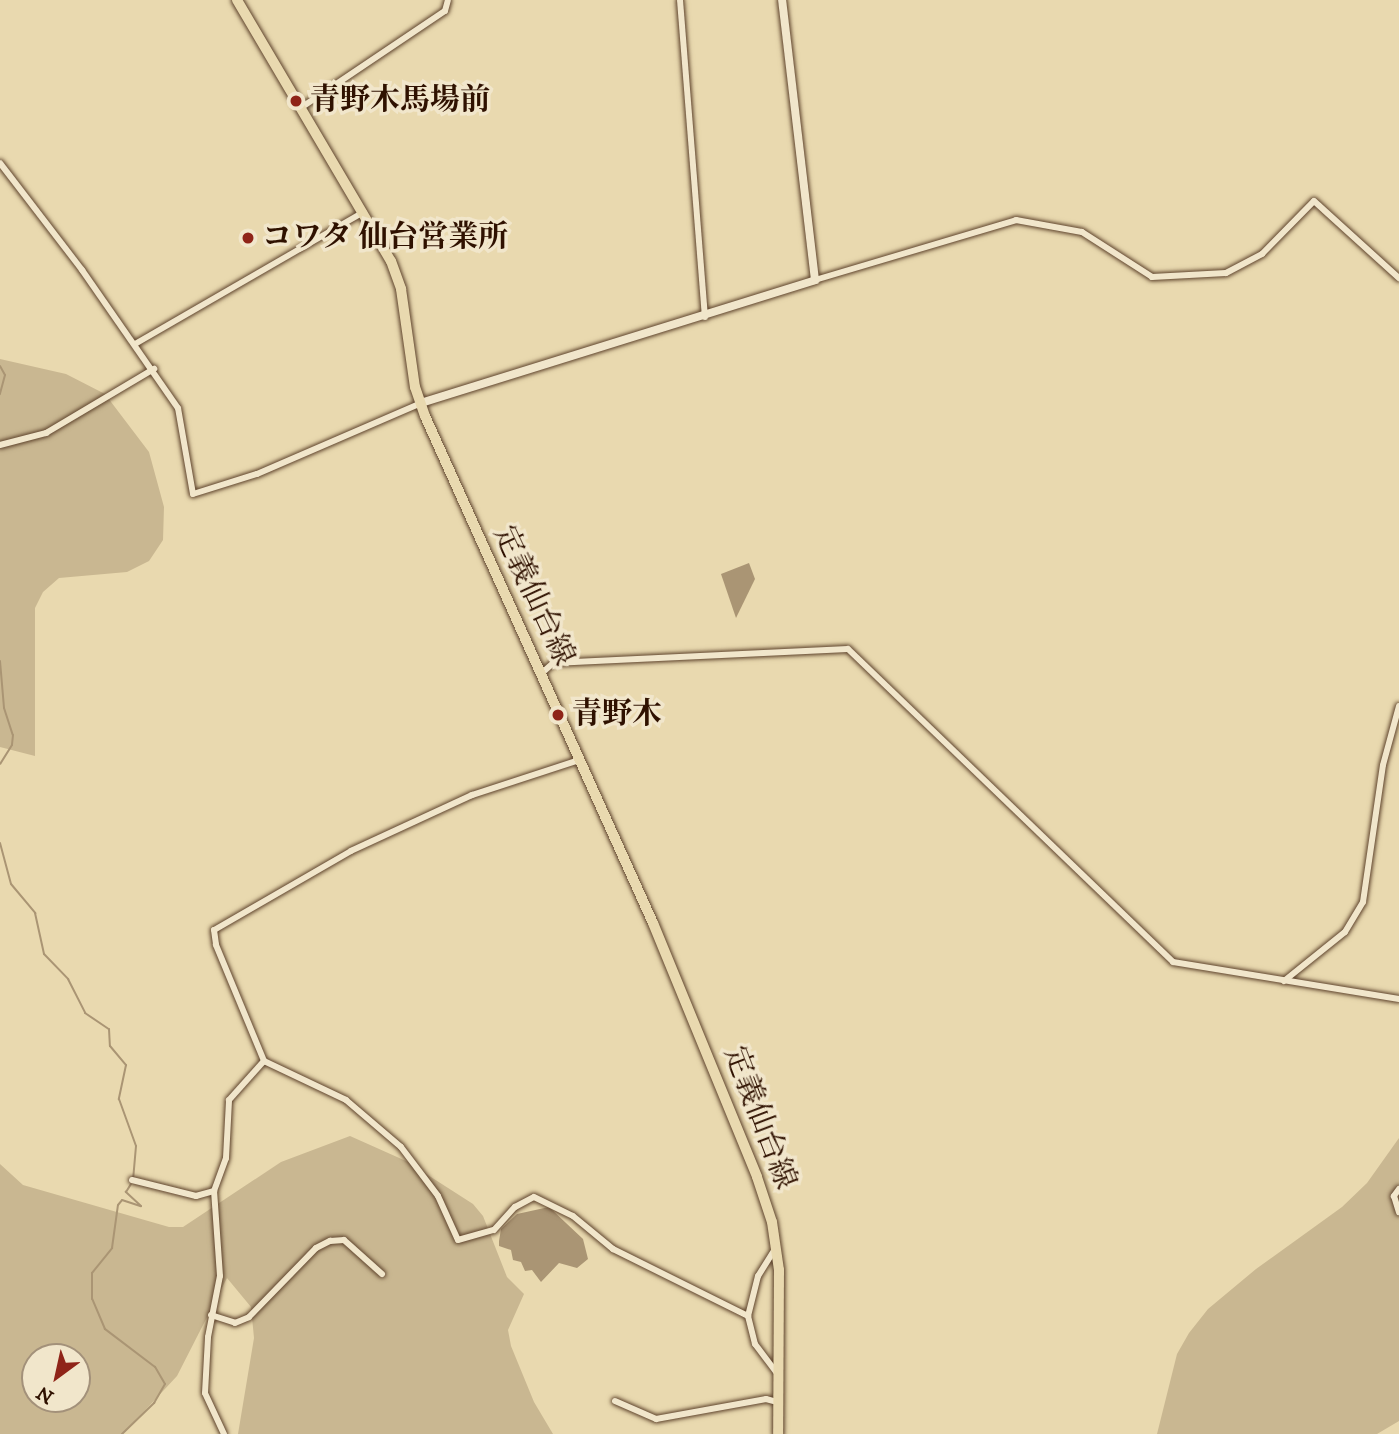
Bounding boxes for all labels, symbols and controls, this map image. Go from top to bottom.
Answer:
place label: 青野木馬場前 [310,83,490,119]
marker: 青野木馬場前 [288,93,304,109]
place label: コワタ 仙台営業所 [262,220,508,256]
marker: コワタ 仙台営業所 [240,230,256,246]
street label: 定義仙台線 [485,520,581,672]
place label: 青野木 [572,697,662,733]
marker: 青野木 [550,707,566,723]
street label: 定義仙台線 [715,1042,803,1194]
north arrow [21,1343,91,1413]
text: N [33,1380,58,1408]

